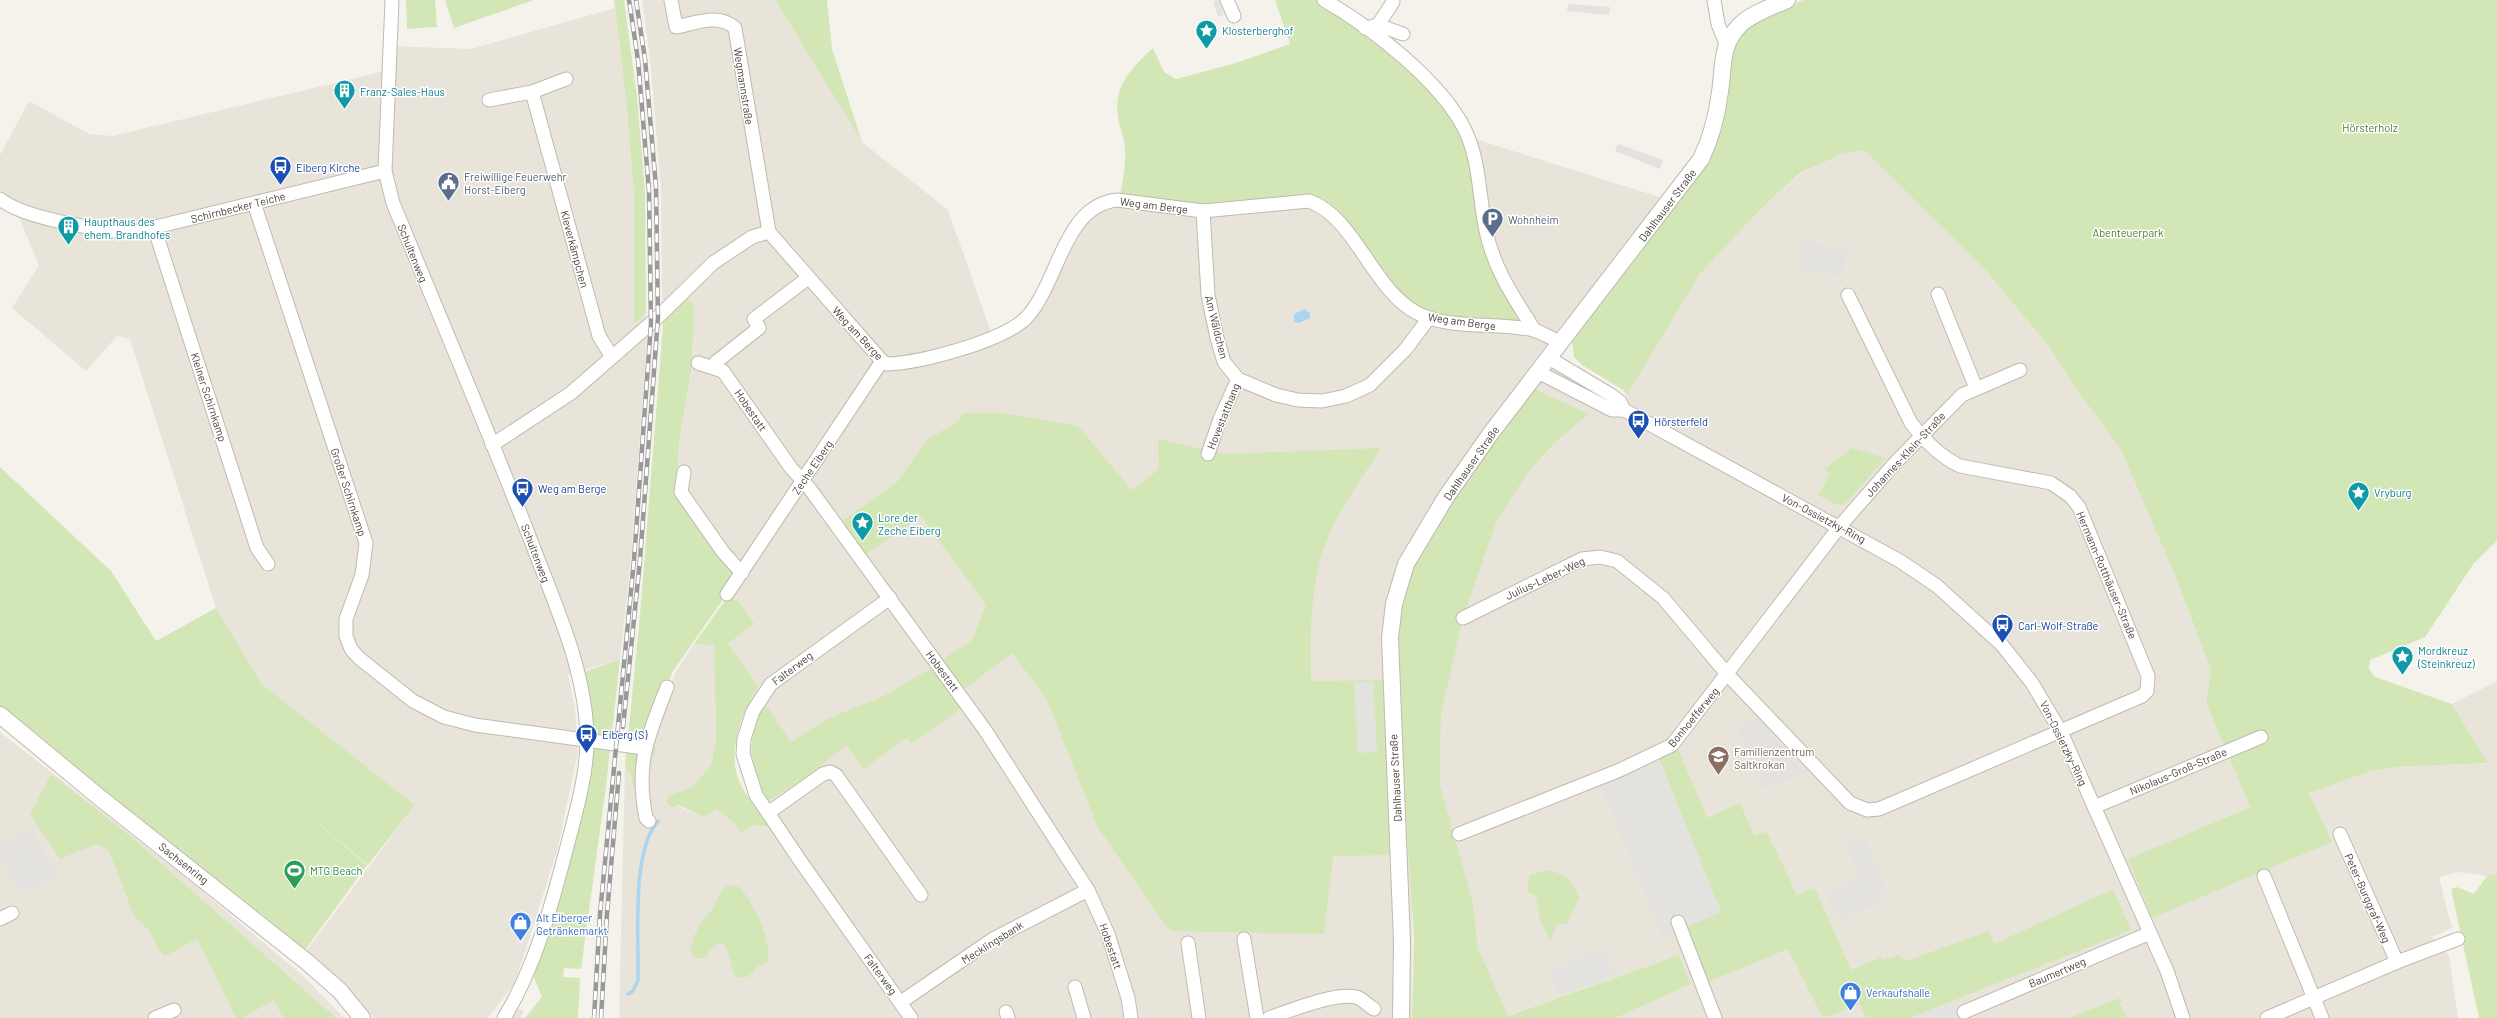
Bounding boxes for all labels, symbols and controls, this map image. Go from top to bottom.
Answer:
place icon: Klosterberghof [1194,17,1220,50]
place label: Klosterberghof [1222,24,1294,37]
street label: Wegmannstraße [731,46,757,126]
building icon: Franz-Sales-Haus [332,78,358,111]
place label: Franz-Sales-Haus [360,85,445,98]
park label: Hörsterholz [2342,121,2398,134]
bus stop icon: Eiberg Kirche [267,154,293,187]
place label: Eiberg Kirche [296,161,360,174]
street label: Dahlhauser Straße [1635,166,1699,244]
public building icon: Freiwillige Feuerwehr Horst-Eiberg [436,169,462,202]
place label: Freiwillige Feuerwehr Horst-Eiberg [464,170,567,196]
street label: Schirnbecker Teiche [189,189,287,225]
street label: Weg am Berge [1119,194,1189,216]
parking icon: Wohnheim [1480,206,1506,239]
street label: Kleverkämpchen [558,209,592,289]
place label: Wohnheim [1508,213,1559,226]
building icon: Haupthaus des ehem. Brandhofes [56,214,82,247]
place label: Haupthaus des ehem. Brandhofes [84,215,170,241]
street label: Schultenweg [395,222,431,284]
park label: Abenteuerpark [2092,226,2164,239]
street label: Am Wäldchen [1203,294,1231,360]
street label: Weg am Berge [830,304,886,363]
street label: Weg am Berge [1427,310,1497,332]
street label: Kleiner Schirnkamp [188,351,230,443]
street label: Hovestatthang [1204,381,1242,451]
street label: Hobestatt [732,387,770,433]
bus stop icon: Hörsterfeld [1626,408,1652,441]
street label: Johannes-Klein-Straße [1862,409,1948,499]
place label: Hörsterfeld [1654,415,1708,428]
street label: Dahlhauser Straße [1441,423,1502,503]
street label: Zeche Eiberg [789,437,835,497]
street label: Großer Schirnkamp [329,446,369,538]
bus stop icon: Weg am Berge [509,475,535,508]
place icon: Vryburg [2345,479,2371,512]
place label: Weg am Berge [538,482,607,495]
place label: Vryburg [2374,486,2412,499]
street label: Von-Ossietzky-Ring [1780,490,1868,546]
street label: Hermann-Rotthäuser-Straße [2074,509,2140,641]
place icon: Lore der Zeche Eiberg [849,510,875,543]
place label: Lore der Zeche Eiberg [878,511,941,537]
street label: Schultenweg [519,522,553,584]
street label: Julius-Leber-Weg [1503,554,1587,602]
bus stop icon: Carl-Wolf-Straße [1989,612,2015,645]
place label: Carl-Wolf-Straße [2018,619,2099,632]
place icon: Mordkreuz (Steinkreuz) [2389,643,2415,676]
place label: Mordkreuz (Steinkreuz) [2417,644,2475,670]
street label: Falterweg [769,648,815,688]
street label: Hobestatt [924,648,962,694]
street label: Bonhoefferweg [1665,684,1721,750]
street label: Von-Ossietzky-Ring [2038,698,2090,788]
bus stop icon: Eiberg (S) [573,721,599,754]
place label: Eiberg (S) [602,728,648,741]
street label: Dahlhauser Straße [1386,734,1404,822]
school or university icon: Familienzentrum Saltkrokan [1706,744,1732,777]
place label: Familienzentrum Saltkrokan [1734,745,1814,771]
street label: Nikolaus-Groß-Straße [2127,745,2229,797]
street label: Sachsenring [157,840,211,886]
street label: Peter-Burggraf-Weg [2342,851,2394,945]
sports icon: MTG Beach [282,857,308,890]
place label: MTG Beach [310,864,363,877]
shop icon: Alt Eiberger Getränkemarkt [508,910,534,943]
place label: Alt Eiberger Getränkemarkt [536,911,607,937]
street label: Mecklingsbank [959,918,1026,966]
street label: Hobestatt [1097,921,1125,971]
street label: Falterweg [862,951,900,997]
street label: Baumertweg [2026,954,2088,990]
shop icon: Verkaufshalle [1837,979,1863,1012]
place label: Verkaufshalle [1866,986,1930,999]

